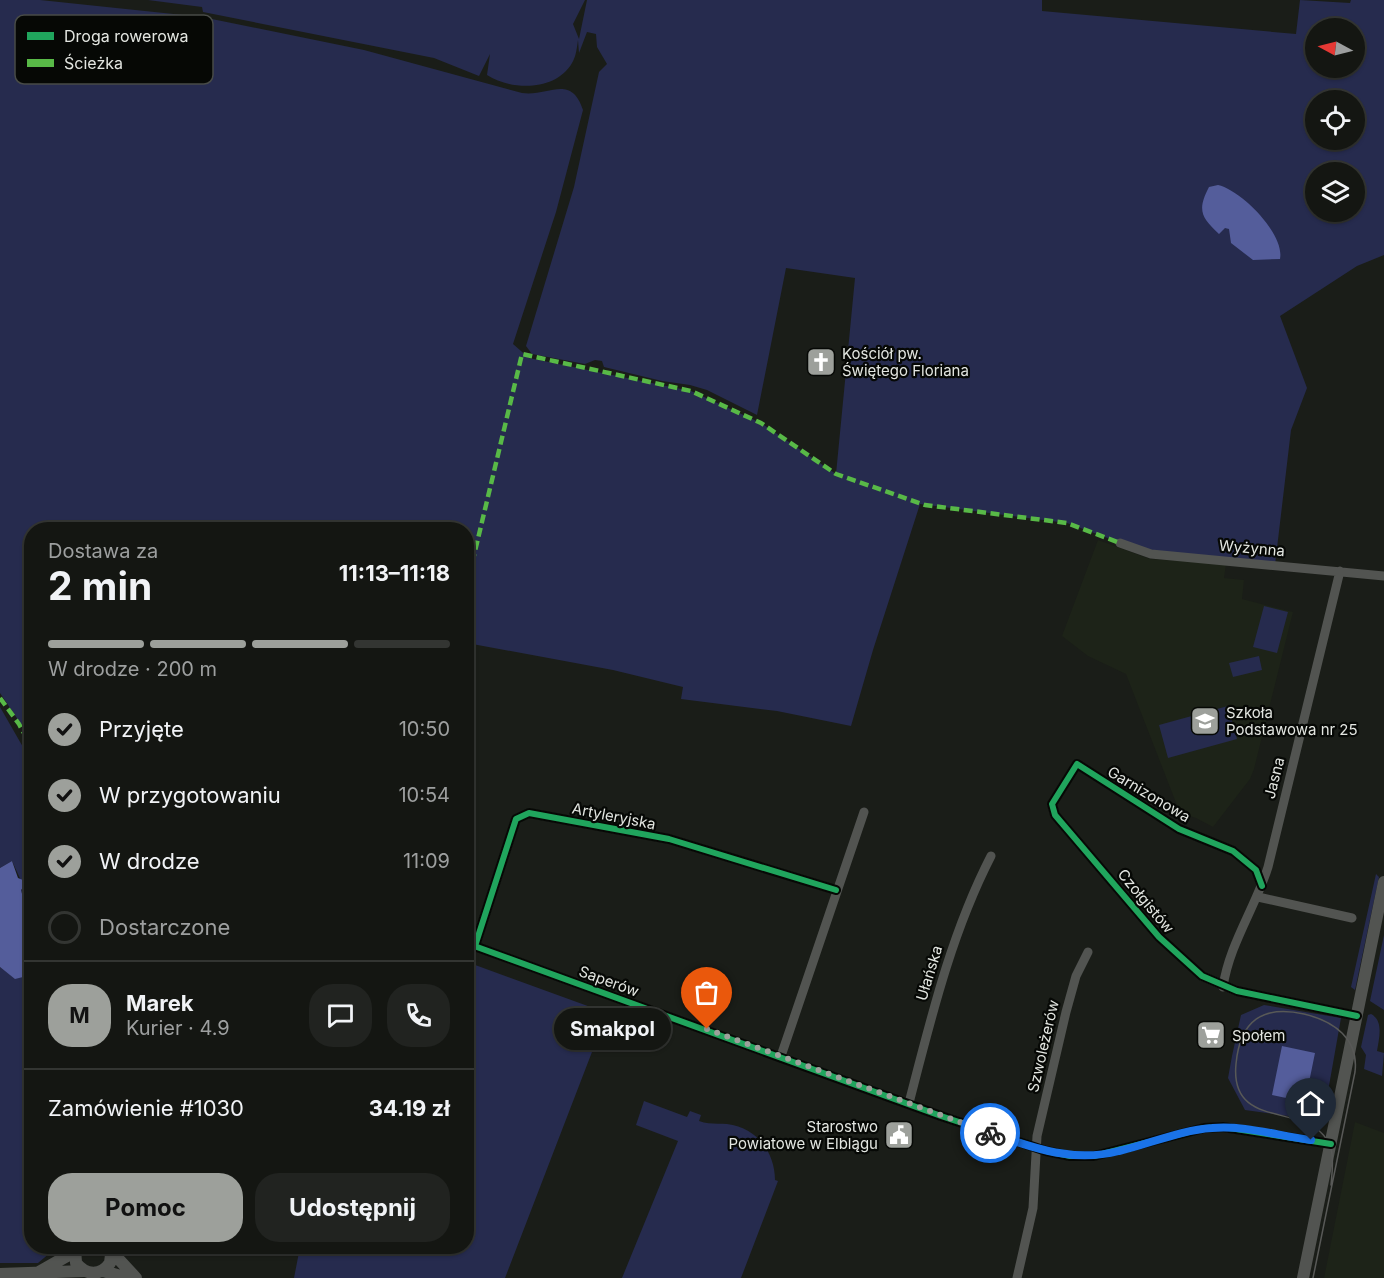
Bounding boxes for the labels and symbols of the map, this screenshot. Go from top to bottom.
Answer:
legend [15,15,213,84]
north arrow [1305,18,1365,78]
text: Droga rowerowa [64,26,189,46]
text: Ścieżka [64,53,123,73]
place label: Kościół pw. Świętego Floriana [842,344,969,380]
church icon: Kościół pw. Świętego Floriana [805,346,837,378]
street label: Wyżynna [1218,536,1286,560]
place label: Szkoła Podstawowa nr 25 [1226,703,1358,739]
school or university icon: Szkoła Podstawowa nr 25 [1189,705,1221,737]
street label: Jasna [1260,755,1288,801]
street label: Garnizonowa [1104,762,1194,826]
street label: Artyleryjska [571,799,657,833]
street label: Czołgistów [1114,865,1178,937]
street label: Ułańska [912,943,946,1003]
street label: Saperów [576,961,642,1001]
pin [681,967,732,1029]
street label: Szwoleżerów [1023,998,1063,1094]
callout: Smakpol [554,1008,671,1050]
supermarket icon: Społem [1195,1019,1227,1051]
place label: Społem [1232,1026,1285,1045]
pin [1285,1078,1336,1140]
courier [960,1103,1020,1163]
place label: Starostwo Powiatowe w Elblągu [729,1117,878,1153]
public building icon: Starostwo Powiatowe w Elblągu [883,1119,915,1151]

